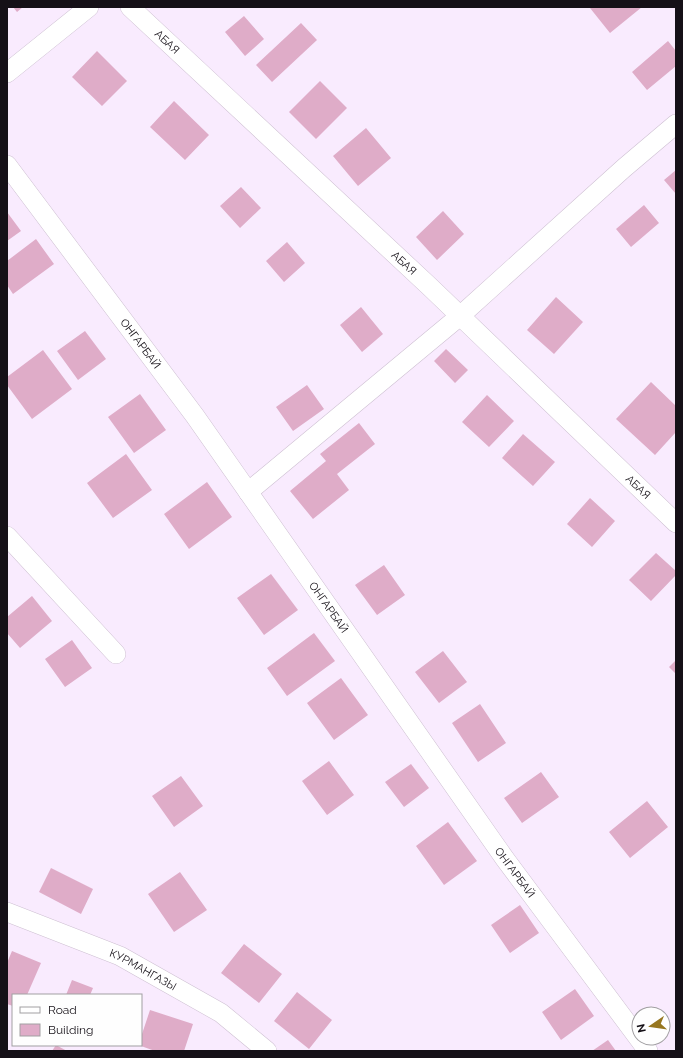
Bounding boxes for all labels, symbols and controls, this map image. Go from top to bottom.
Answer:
street label: АБАЯ [152,28,182,57]
street label: АБАЯ [389,249,419,278]
street label: ОНГАРБАЙ [117,316,163,371]
street label: АБАЯ [623,472,653,502]
street label: ОНГАРБАЙ [306,580,351,635]
street label: ОНГАРБАЙ [492,845,537,900]
street label: КУРМАНГАЗЫ [108,947,179,993]
legend [12,994,142,1046]
text: Road [48,1003,77,1017]
north arrow [631,1006,671,1046]
text: Building [48,1023,94,1037]
text: N [634,1023,649,1034]

